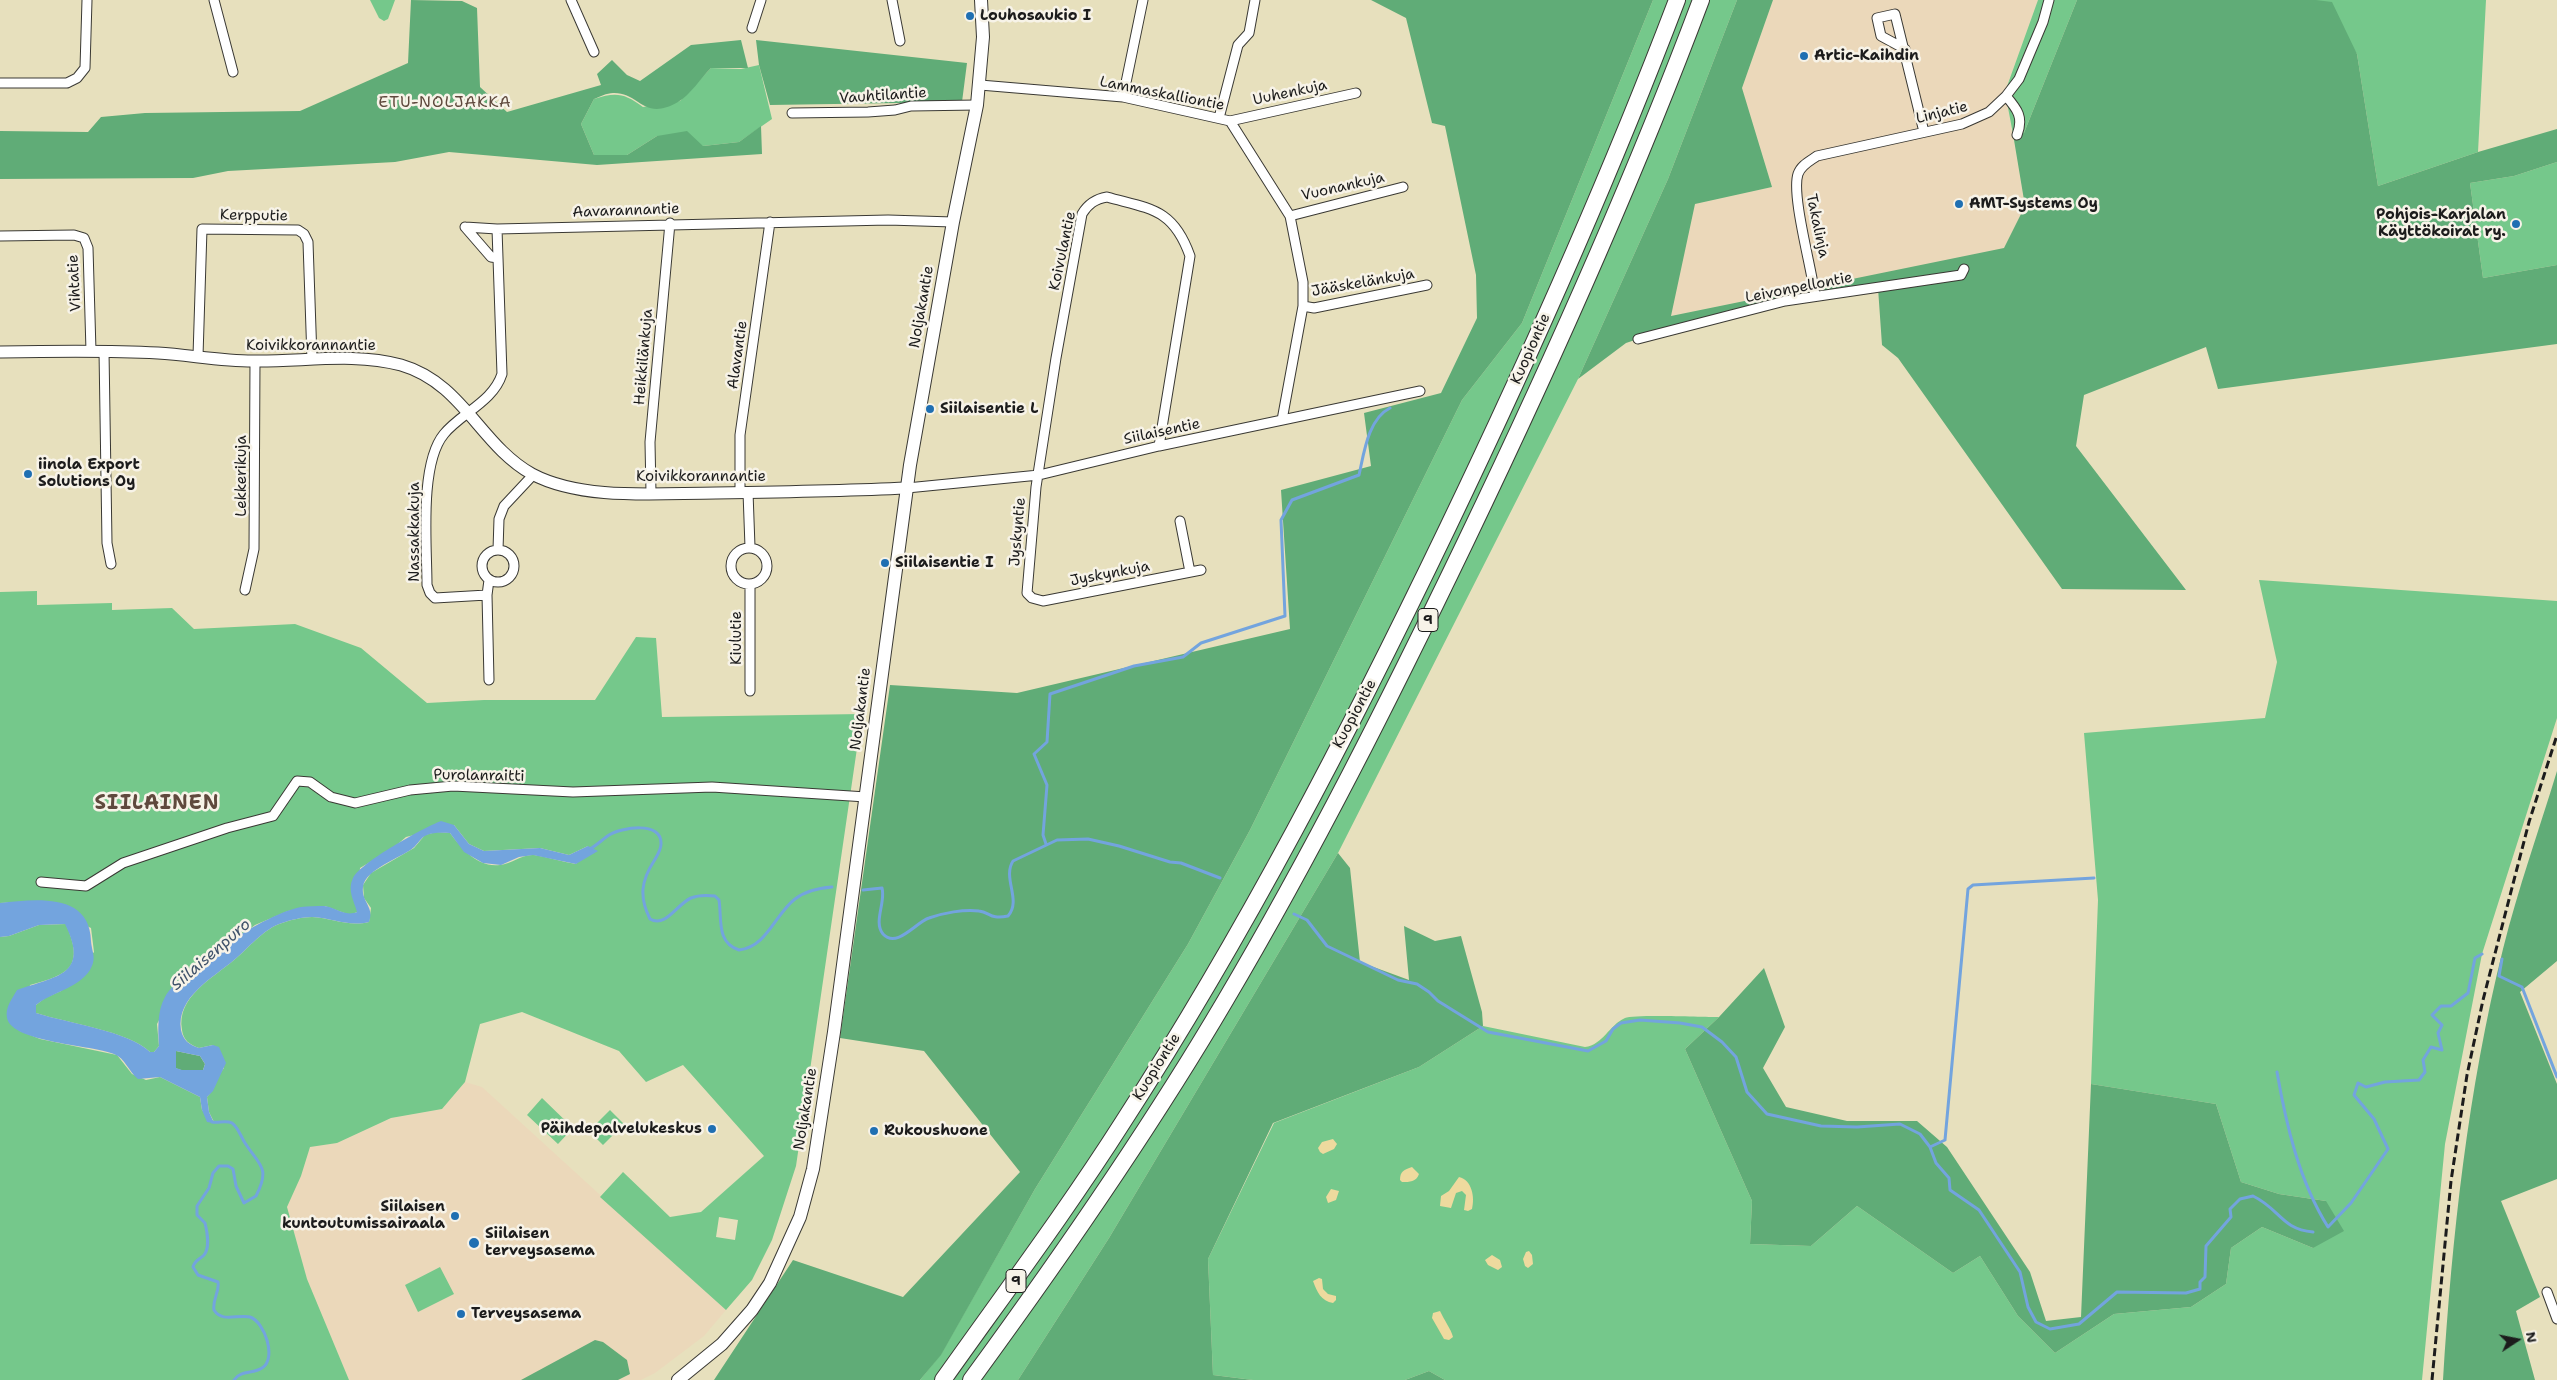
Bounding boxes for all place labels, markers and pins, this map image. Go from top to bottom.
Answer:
place label: Louhosaukio I [980,7,1091,25]
marker: Louhosaukio I [964,10,976,22]
place label: Artic-Kaihdin [1814,47,1919,65]
marker: Artic-Kaihdin [1798,50,1810,62]
place label: AMT-Systems Oy [1969,195,2098,213]
marker: AMT-Systems Oy [1953,198,1965,210]
place label: Pohjois-Karjalan Käyttökoirat ry. [2376,206,2506,241]
marker: Pohjois-Karjalan Käyttökoirat ry. [2510,218,2522,230]
place label: Siilaisentie L [940,400,1038,418]
marker: Siilaisentie L [924,403,936,415]
place label: iinola Export Solutions Oy [38,456,140,491]
marker: iinola Export Solutions Oy [22,468,34,480]
place label: Siilaisentie I [895,554,994,572]
marker: Siilaisentie I [879,557,891,569]
place label: Päihdepalvelukeskus [541,1120,702,1138]
place label: Rukoushuone [884,1122,988,1140]
marker: Päihdepalvelukeskus [706,1123,718,1135]
marker: Rukoushuone [868,1125,880,1137]
place label: Siilaisen kuntoutumissairaala [282,1198,445,1233]
marker: Siilaisen kuntoutumissairaala [449,1210,461,1222]
place label: Siilaisen terveysasema [485,1225,595,1260]
marker: Siilaisen terveysasema [467,1236,481,1250]
place label: Terveysasema [471,1305,581,1323]
marker: Terveysasema [455,1308,467,1320]

